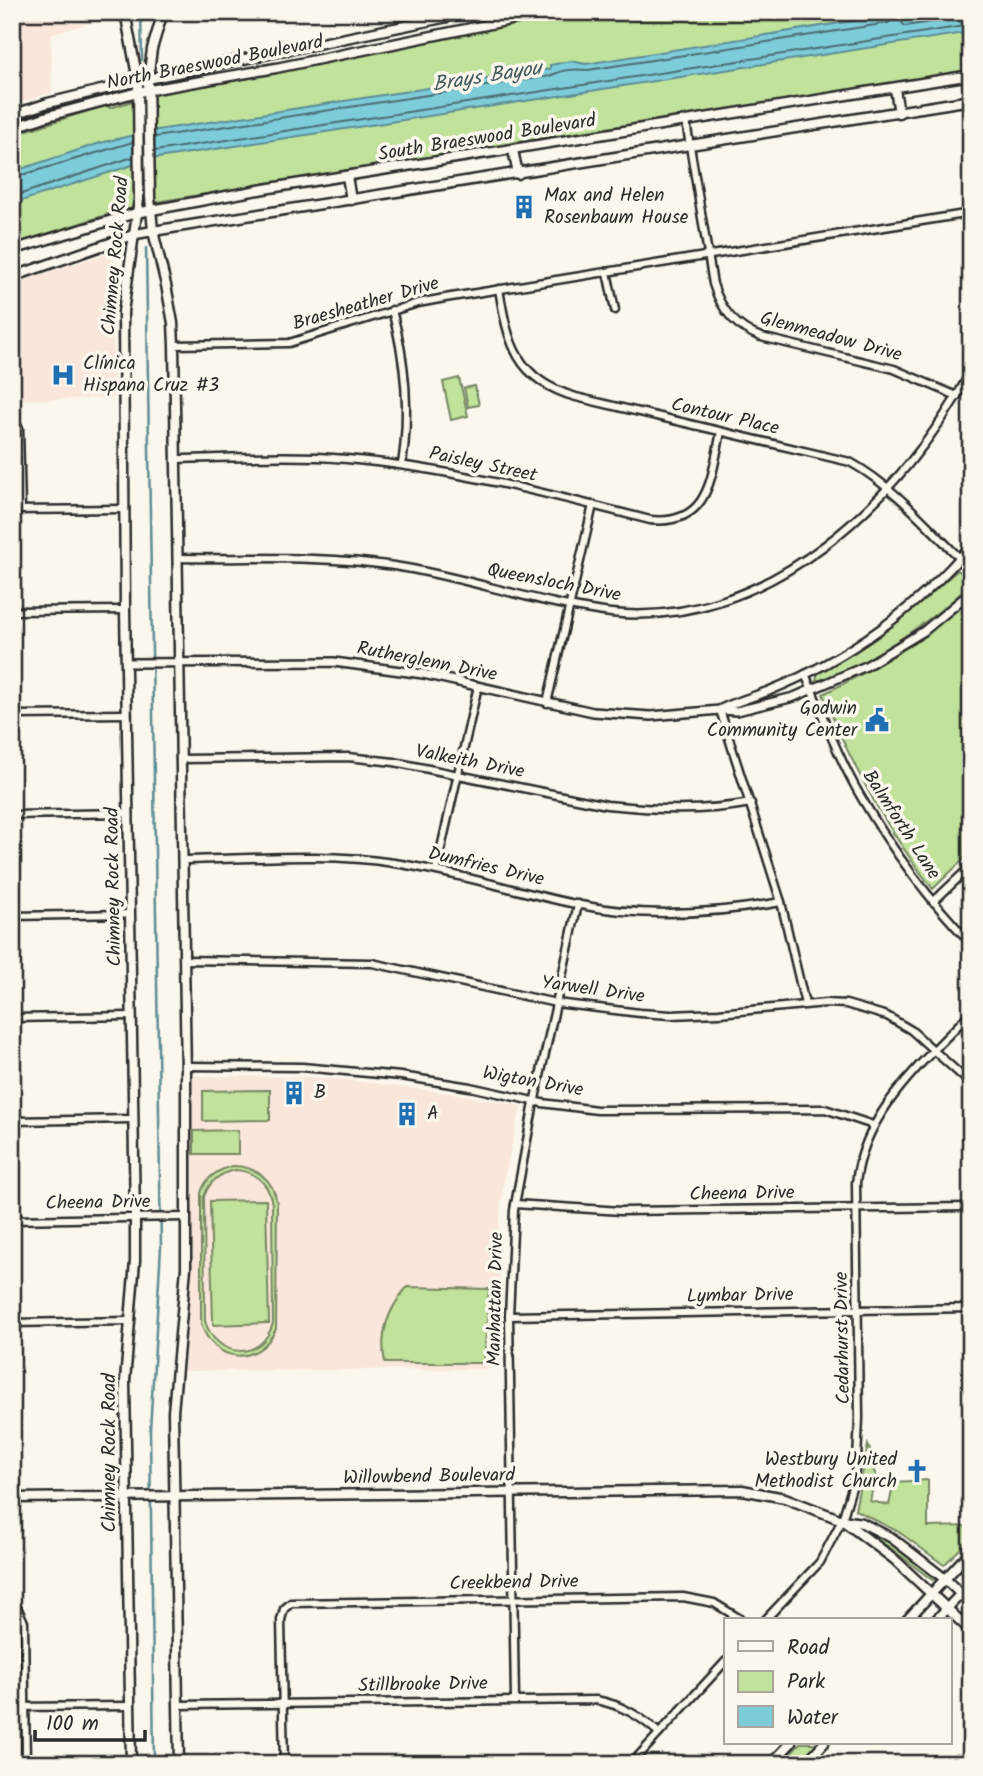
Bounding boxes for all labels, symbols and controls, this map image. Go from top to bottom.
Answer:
street label: North Braeswood Boulevard [104,27,326,99]
water label: Brays Bayou [430,52,547,102]
street label: South Braeswood Boulevard [376,106,598,170]
street label: Chimney Rock Road [94,175,138,337]
place label: Max and Helen Rosenbaum House [544,181,689,233]
building icon: Max and Helen Rosenbaum House [510,193,538,221]
street label: Braesheather Drive [289,269,443,339]
street label: Glenmeadow Drive [757,304,906,370]
place label: Clínica Hispana Cruz #3 [83,349,219,401]
hospital icon: Clínica Hispana Cruz #3 [49,361,77,389]
street label: Contour Place [668,390,782,444]
street label: Paisley Street [426,439,540,491]
street label: Queensloch Drive [484,555,624,611]
street label: Rutherglenn Drive [354,634,500,690]
place label: Godwin Community Center [707,694,859,746]
public building icon: Godwin Community Center [863,706,891,734]
street label: Valkeith Drive [413,737,528,787]
street label: Balmforth Lane [854,764,948,886]
street label: Chimney Rock Road [98,807,130,967]
street label: Dumfries Drive [425,839,547,895]
street label: Yarwell Drive [539,968,647,1012]
street label: Wigton Drive [480,1058,586,1106]
place label: B [314,1078,326,1108]
building icon: B [280,1079,308,1107]
place label: A [427,1099,439,1129]
building icon: A [393,1100,421,1128]
street label: Cheena Drive [689,1178,795,1210]
street label: Cheena Drive [45,1187,151,1219]
street label: Manhattan Drive [480,1231,512,1366]
street label: Cedarhurst Drive [827,1271,859,1405]
street label: Lymbar Drive [686,1280,794,1312]
street label: Chimney Rock Road [95,1373,125,1533]
place label: Westbury United Methodist Church [755,1445,898,1497]
church icon: Westbury United Methodist Church [903,1457,931,1485]
street label: Willowbend Boulevard [343,1460,516,1493]
street label: Creekbend Drive [449,1567,579,1599]
legend [724,1618,951,1744]
text: Road [787,1632,830,1665]
text: Park [787,1666,825,1699]
street label: Stillbrooke Drive [358,1669,488,1701]
scale bar [35,1699,145,1743]
text: Water [787,1702,839,1735]
text: 100 m [46,1708,99,1741]

